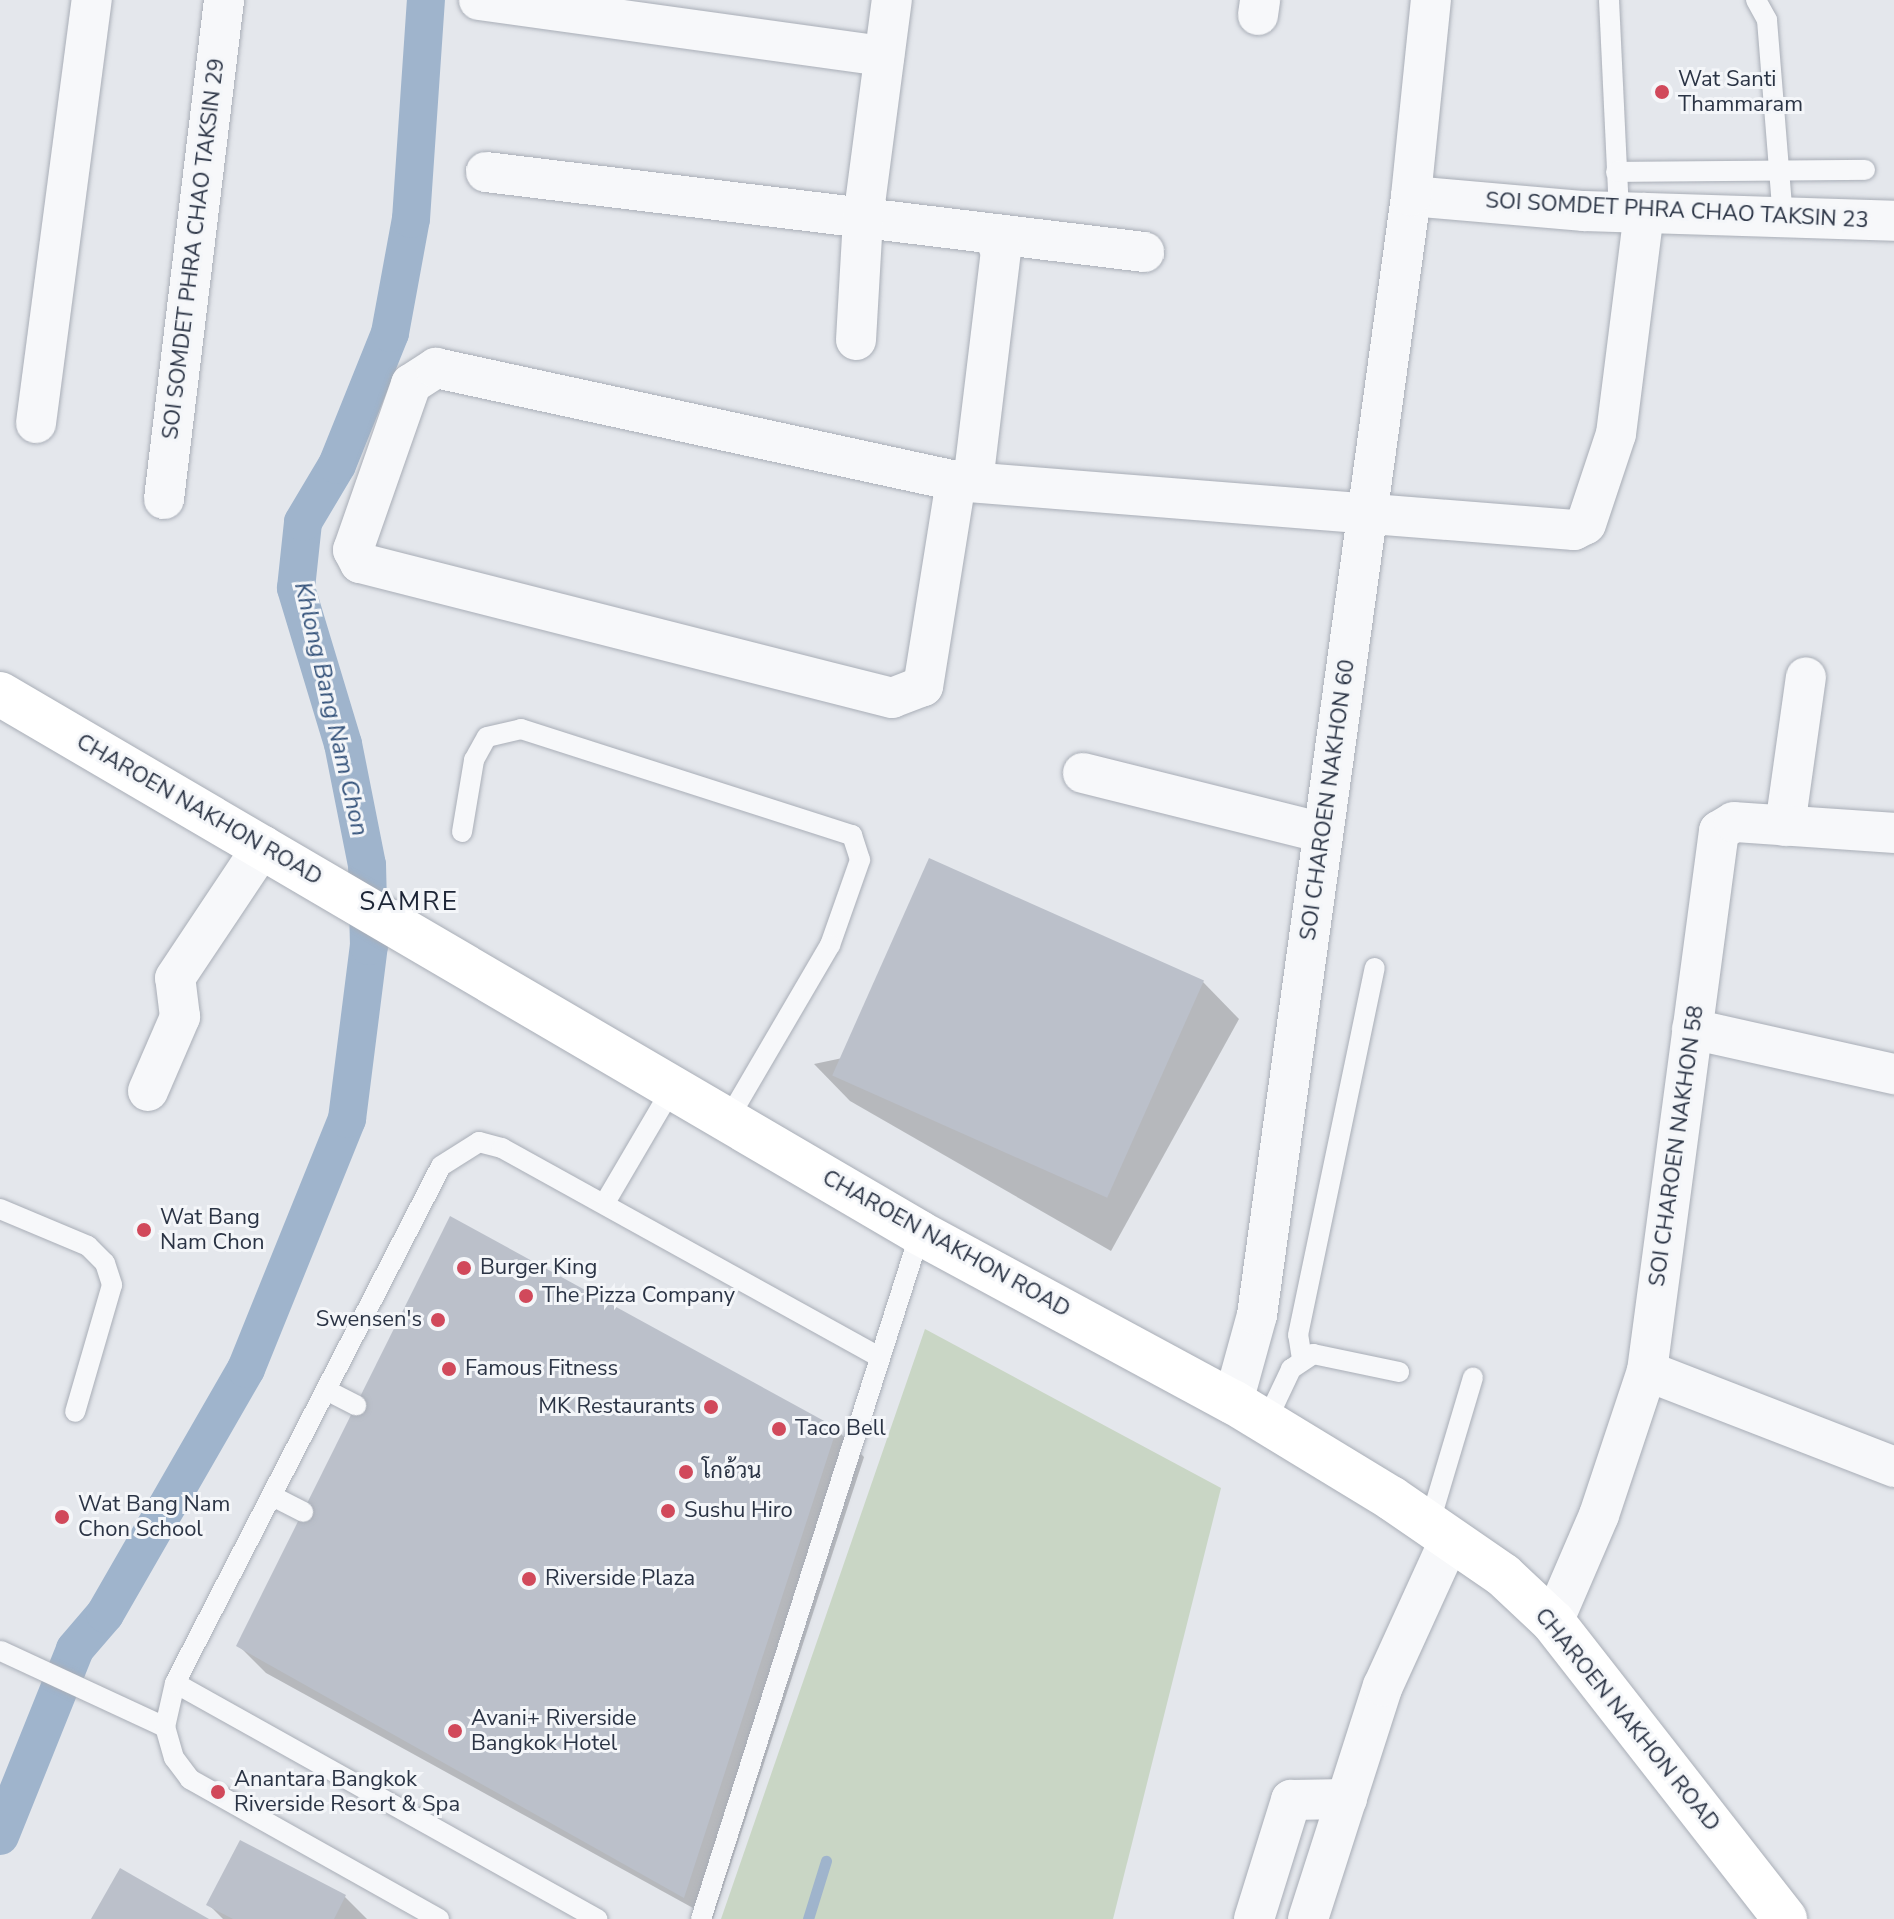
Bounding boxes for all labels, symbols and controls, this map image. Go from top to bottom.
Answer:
street label: SOI SOMDET PHRA CHAO TAKSIN 29 [158,57,230,441]
place label: Wat Santi Thammaram [1678,66,1803,118]
marker: Wat Santi Thammaram [1653,83,1671,101]
street label: SOI SOMDET PHRA CHAO TAKSIN 23 [1485,188,1869,234]
water label: Khlong Bang Nam Chon [288,579,374,839]
street label: SOI CHAROEN NAKHON 60 [1295,658,1361,942]
street label: CHAROEN NAKHON ROAD [72,729,326,891]
district label: SAMRE [359,886,459,918]
street label: SOI CHAROEN NAKHON 58 [1644,1004,1710,1288]
street label: CHAROEN NAKHON ROAD [818,1165,1074,1323]
place label: Wat Bang Nam Chon [160,1204,264,1256]
marker: Wat Bang Nam Chon [135,1221,153,1239]
place label: Burger King [480,1255,597,1281]
marker: Burger King [455,1259,473,1277]
place label: The Pizza Company [542,1283,735,1309]
marker: The Pizza Company [517,1287,535,1305]
place label: Swensen's [316,1307,422,1333]
marker: Swensen's [429,1311,447,1329]
place label: Famous Fitness [465,1356,618,1382]
marker: Famous Fitness [440,1360,458,1378]
place label: MK Restaurants [538,1394,695,1420]
marker: MK Restaurants [702,1398,720,1416]
place label: Taco Bell [795,1416,886,1442]
marker: Taco Bell [770,1420,788,1438]
place label: โกอ้วน [702,1459,761,1485]
marker: โกอ้วน [677,1463,695,1481]
place label: Wat Bang Nam Chon School [78,1491,230,1542]
place label: Sushu Hiro [684,1498,793,1524]
marker: Sushu Hiro [659,1502,677,1520]
marker: Wat Bang Nam Chon School [53,1508,71,1526]
place label: Riverside Plaza [545,1566,695,1592]
marker: Riverside Plaza [520,1570,538,1588]
street label: CHAROEN NAKHON ROAD [1529,1603,1725,1837]
place label: Avani+ Riverside Bangkok Hotel [471,1705,636,1756]
marker: Avani+ Riverside Bangkok Hotel [446,1722,464,1740]
place label: Anantara Bangkok Riverside Resort & Spa [234,1766,460,1818]
marker: Anantara Bangkok Riverside Resort & Spa [209,1783,227,1801]

